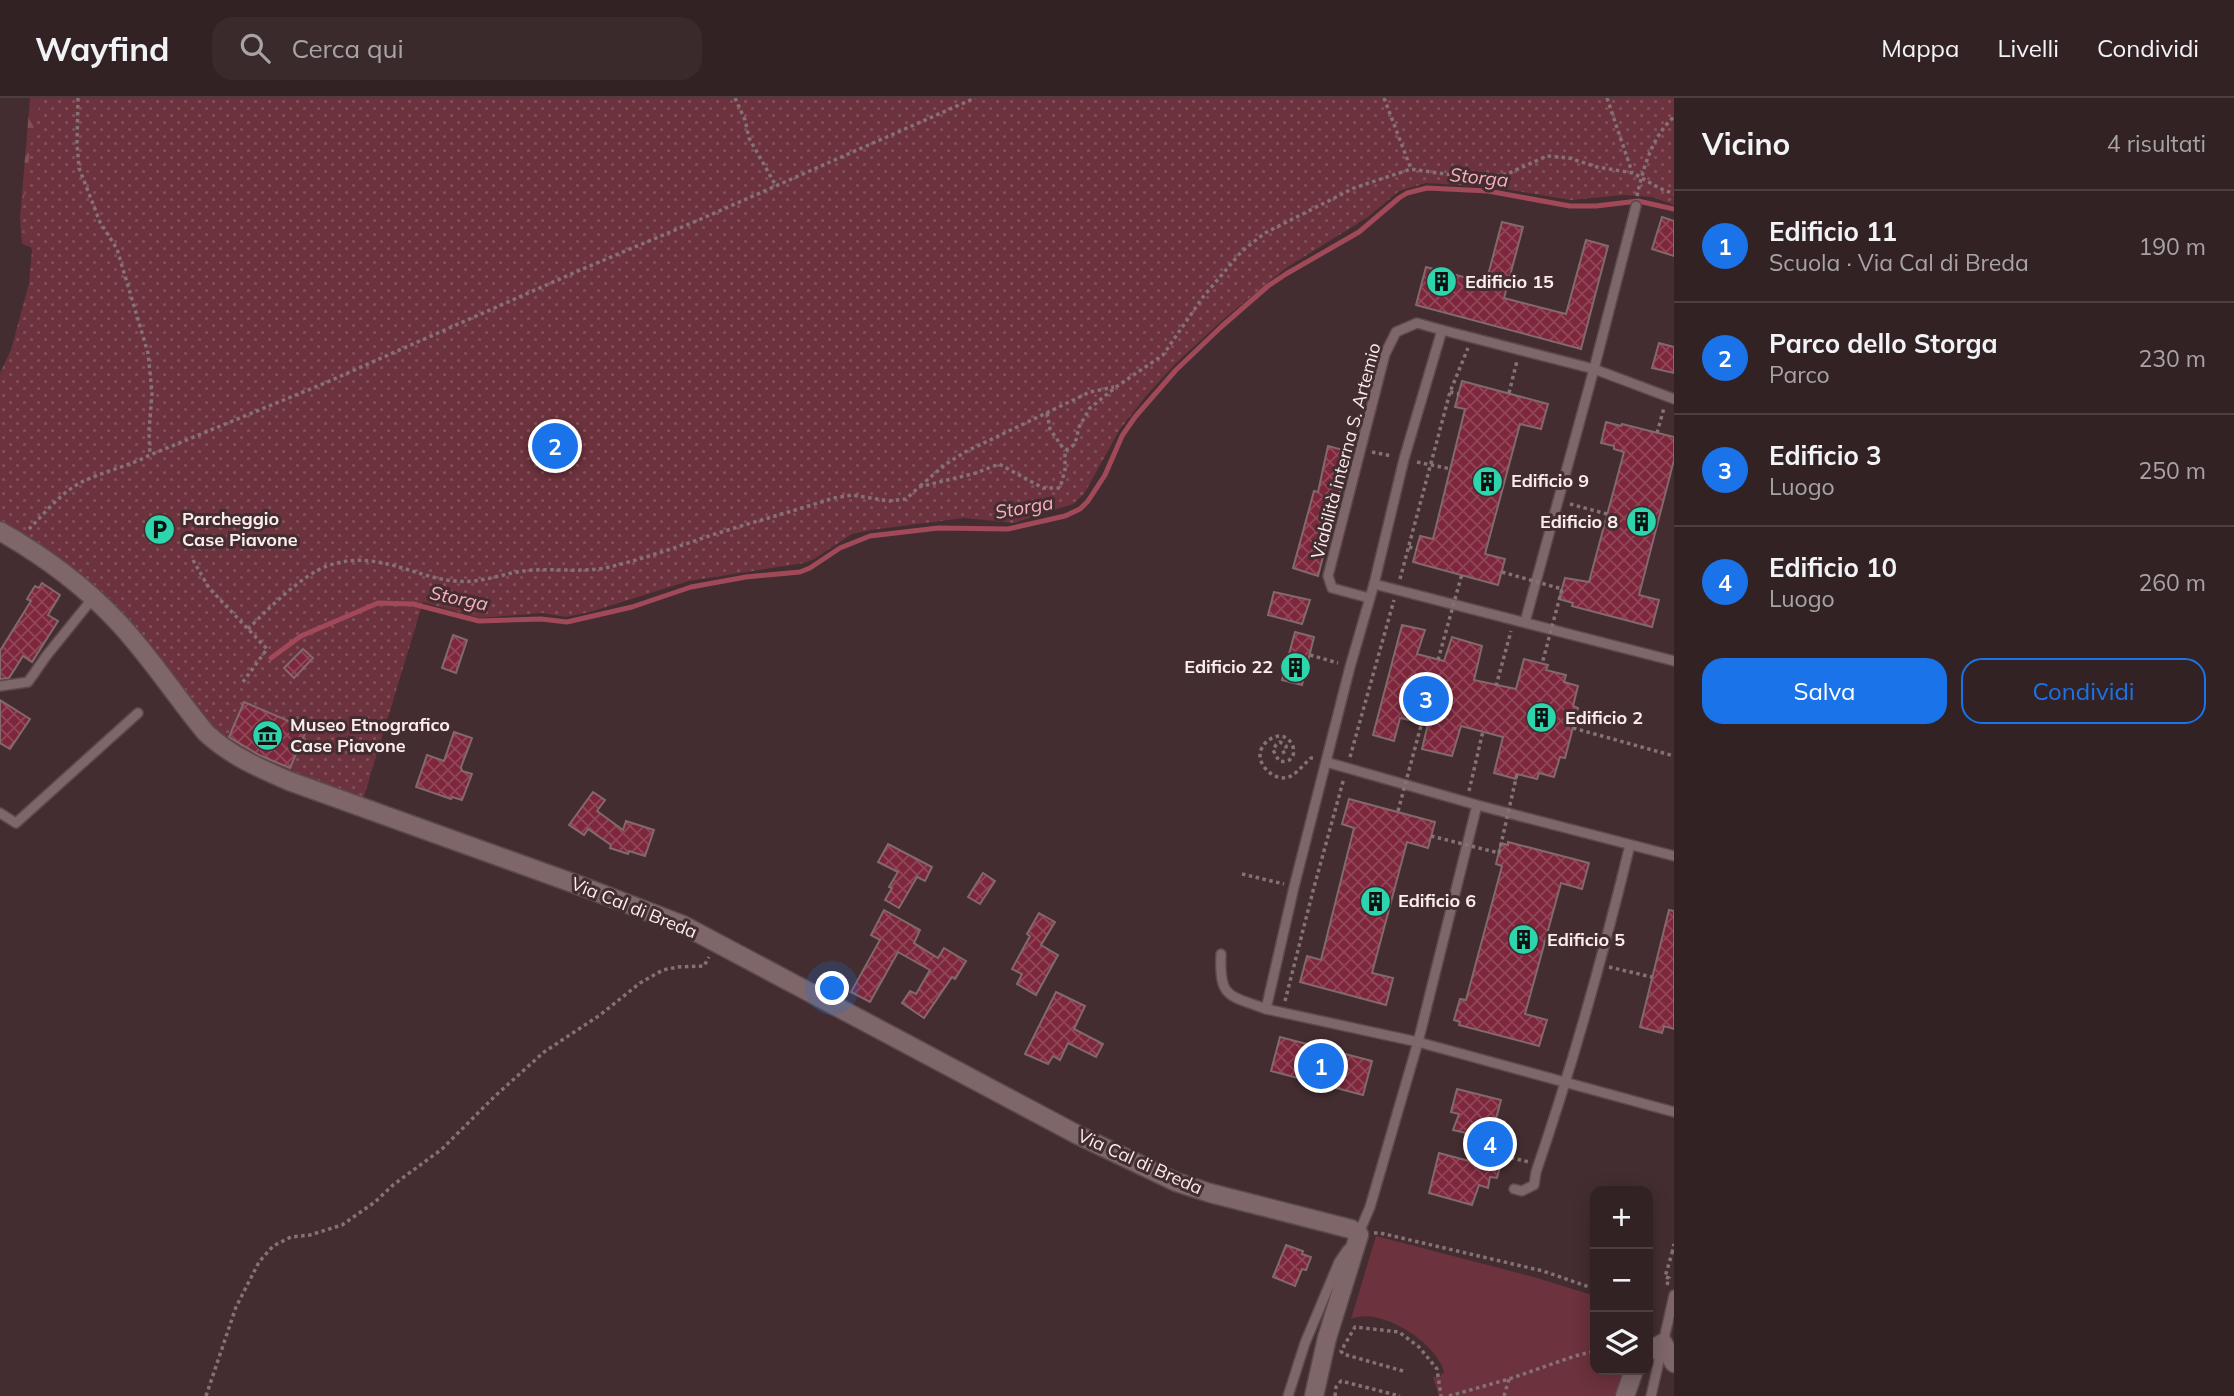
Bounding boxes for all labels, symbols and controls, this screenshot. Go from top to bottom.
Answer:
search box [212,17,702,80]
text: Wayfind [35,28,170,69]
icon: search [236,29,274,67]
text: Cerca qui [292,32,404,65]
text: Mappa [1881,33,1959,63]
text: Livelli [1997,33,2059,63]
text: Condividi [2097,33,2199,63]
text: Vicino [1702,125,1790,163]
text: 4 risultati [2107,129,2206,158]
water label: Storga [1448,162,1510,192]
text: Edificio 11 [1769,215,1897,248]
text: 1 [1718,232,1732,261]
text: 190 m [2138,232,2206,261]
text: Scuola · Via Cal di Breda [1769,248,2029,277]
building icon: Edificio 15 [1425,265,1459,299]
place label: Edificio 15 [1465,270,1554,293]
text: Parco dello Storga [1769,327,1998,360]
street label: Viabilità interna S. Artemio [1306,340,1385,562]
text: 2 [1718,344,1732,373]
text: 230 m [2138,344,2206,373]
text: Parco [1769,360,1830,389]
pin: 2 [532,420,578,472]
text: Edificio 3 [1769,439,1882,472]
text: 3 [1718,456,1732,485]
text: 250 m [2138,456,2206,485]
building icon: Edificio 9 [1471,464,1505,498]
place label: Edificio 9 [1511,469,1589,492]
text: Luogo [1769,472,1835,501]
water label: Storga [993,490,1055,524]
building icon: Edificio 8 [1624,505,1658,539]
place label: Parcheggio Case Piavone [182,507,298,551]
place label: Edificio 8 [1540,510,1618,533]
parking icon: Parcheggio Case Piavone [142,512,176,546]
text: Edificio 10 [1769,551,1897,584]
text: 4 [1718,568,1732,597]
text: 260 m [2138,568,2206,597]
water label: Storga [428,580,490,616]
text: Luogo [1769,584,1835,613]
building icon: Edificio 22 [1279,650,1313,684]
place label: Edificio 22 [1184,655,1273,678]
button: Salva [1702,658,1947,724]
button: Condividi [1961,658,2206,724]
pin: 3 [1403,673,1449,725]
building icon: Edificio 2 [1525,701,1559,735]
place label: Edificio 2 [1565,706,1643,729]
place label: Museo Etnografico Case Piavone [290,713,450,757]
museum icon: Museo Etnografico Case Piavone [250,718,284,752]
street label: Via Cal di Breda [568,872,701,943]
building icon: Edificio 6 [1358,884,1392,918]
place label: Edificio 6 [1398,889,1476,912]
building icon: Edificio 5 [1507,923,1541,957]
place label: Edificio 5 [1547,928,1625,951]
your location [815,971,849,1005]
pin: 1 [1298,1040,1344,1092]
pin: 4 [1467,1118,1513,1170]
street label: Via Cal di Breda [1074,1124,1206,1199]
map controls [1590,1186,1653,1375]
button: + [1590,1186,1653,1249]
button: − [1590,1249,1653,1312]
button: layers [1590,1312,1653,1375]

